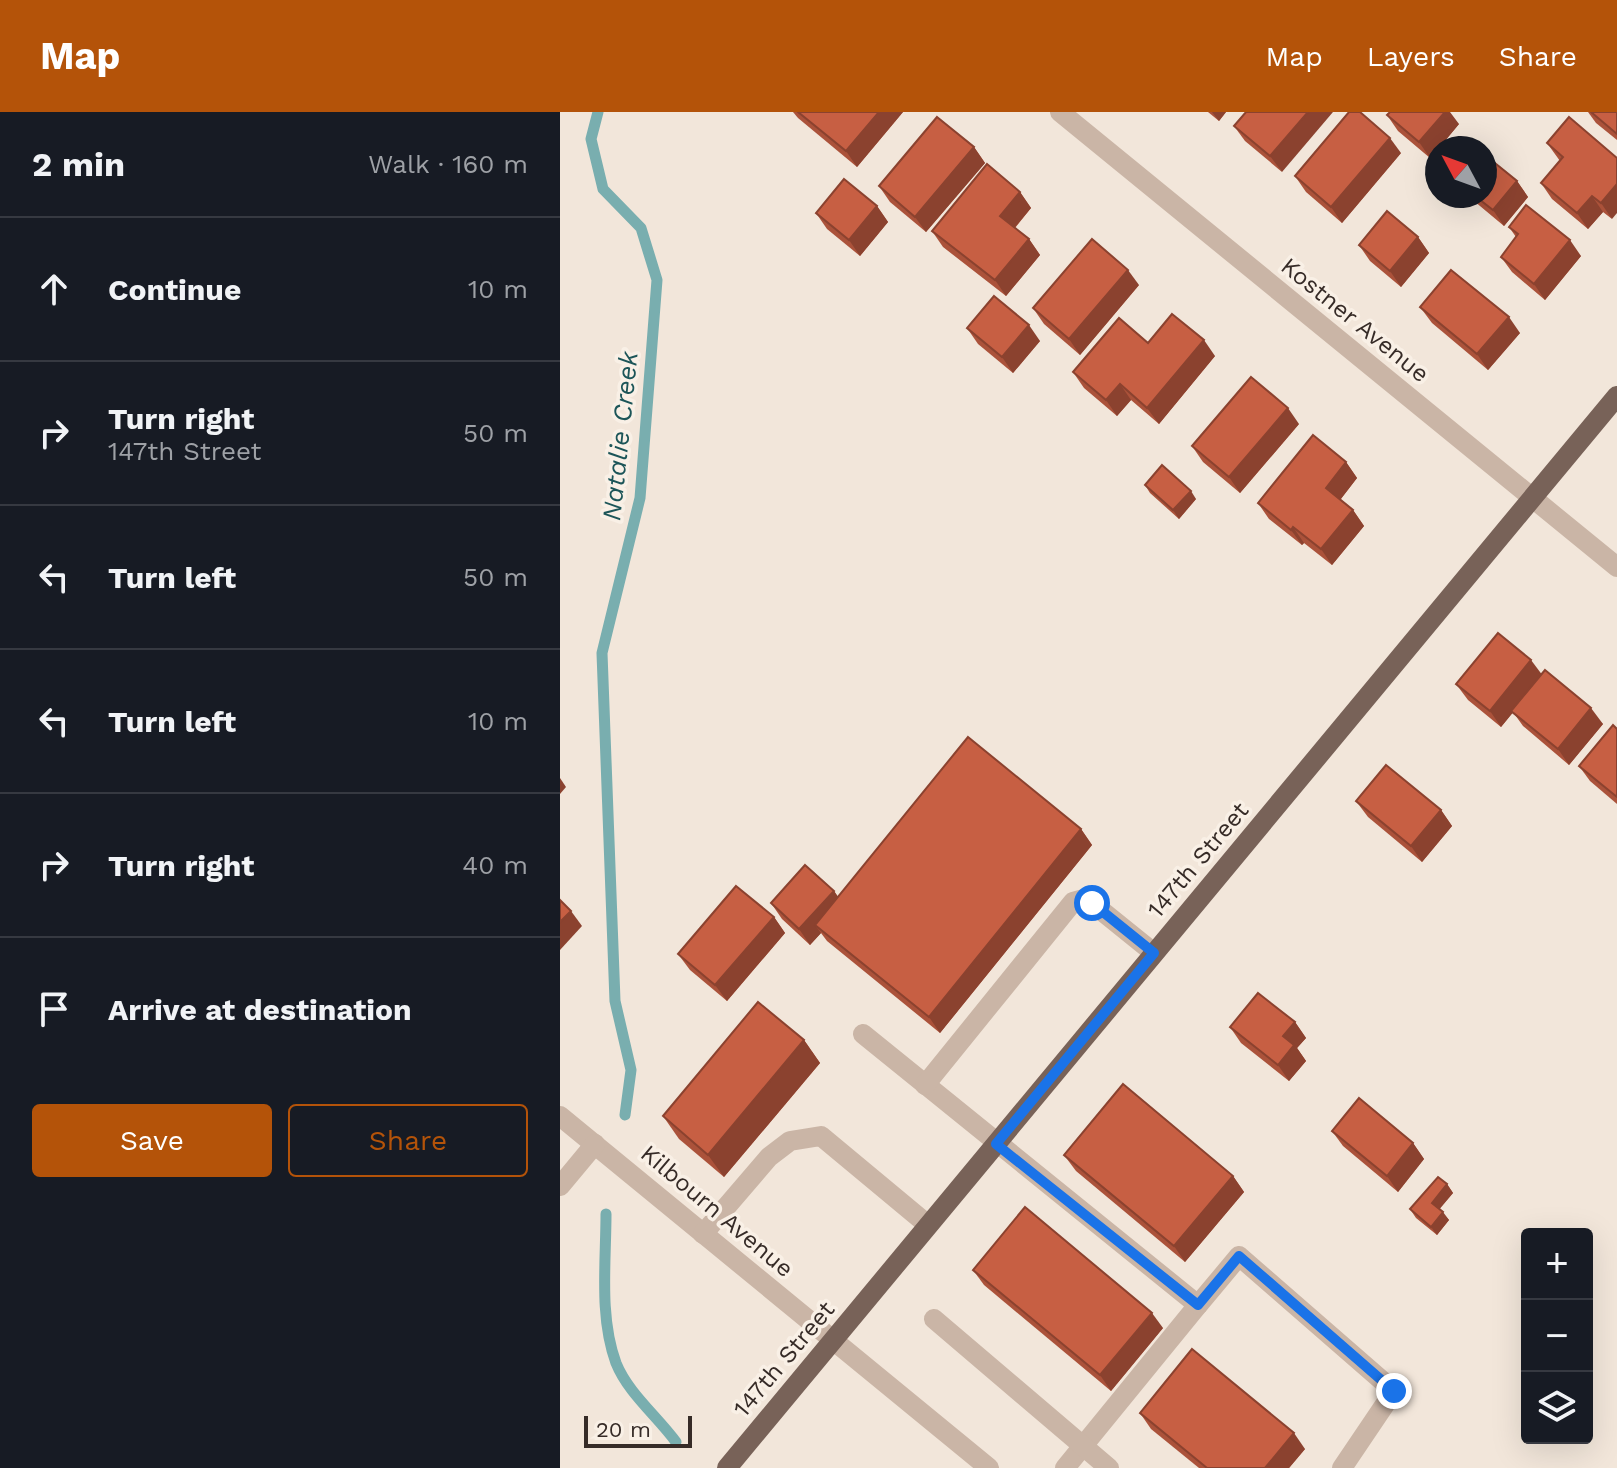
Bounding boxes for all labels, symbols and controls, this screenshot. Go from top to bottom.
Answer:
text: Map [40,34,120,78]
text: Map [1266,40,1323,73]
text: Layers [1367,40,1455,73]
text: Share [1499,40,1577,73]
north arrow [1425,136,1497,208]
text: 2 min [32,144,125,184]
text: Walk · 160 m [368,149,528,179]
street label: Kostner Avenue [1276,252,1434,388]
icon: ahead [32,267,76,311]
text: Continue [108,272,241,307]
text: 10 m [468,274,528,304]
water label: Natalie Creek [596,349,644,522]
text: Turn right [108,401,254,436]
icon: right [32,411,76,455]
text: 50 m [463,418,528,448]
text: 147th Street [108,436,261,466]
icon: left [32,555,76,599]
text: Turn left [108,560,236,595]
text: 50 m [463,562,528,592]
icon: left [32,699,76,743]
text: Turn left [108,704,236,739]
text: 10 m [468,706,528,736]
street label: 147th Street [1142,797,1254,923]
icon: right [32,843,76,887]
text: Turn right [108,848,254,883]
text: 40 m [462,850,528,880]
route start [1074,885,1110,921]
icon: arrive [32,987,76,1031]
text: Arrive at destination [108,992,412,1027]
button: Save [32,1104,272,1177]
button: Share [288,1104,528,1177]
street label: Kilbourn Avenue [635,1139,799,1283]
map controls [1521,1228,1593,1444]
button: + [1521,1228,1593,1300]
street label: 147th Street [728,1296,840,1422]
button: − [1521,1300,1593,1372]
button: layers [1521,1372,1593,1444]
route end [1376,1373,1412,1409]
scale bar [584,1412,692,1448]
text: 20 m [596,1417,651,1442]

